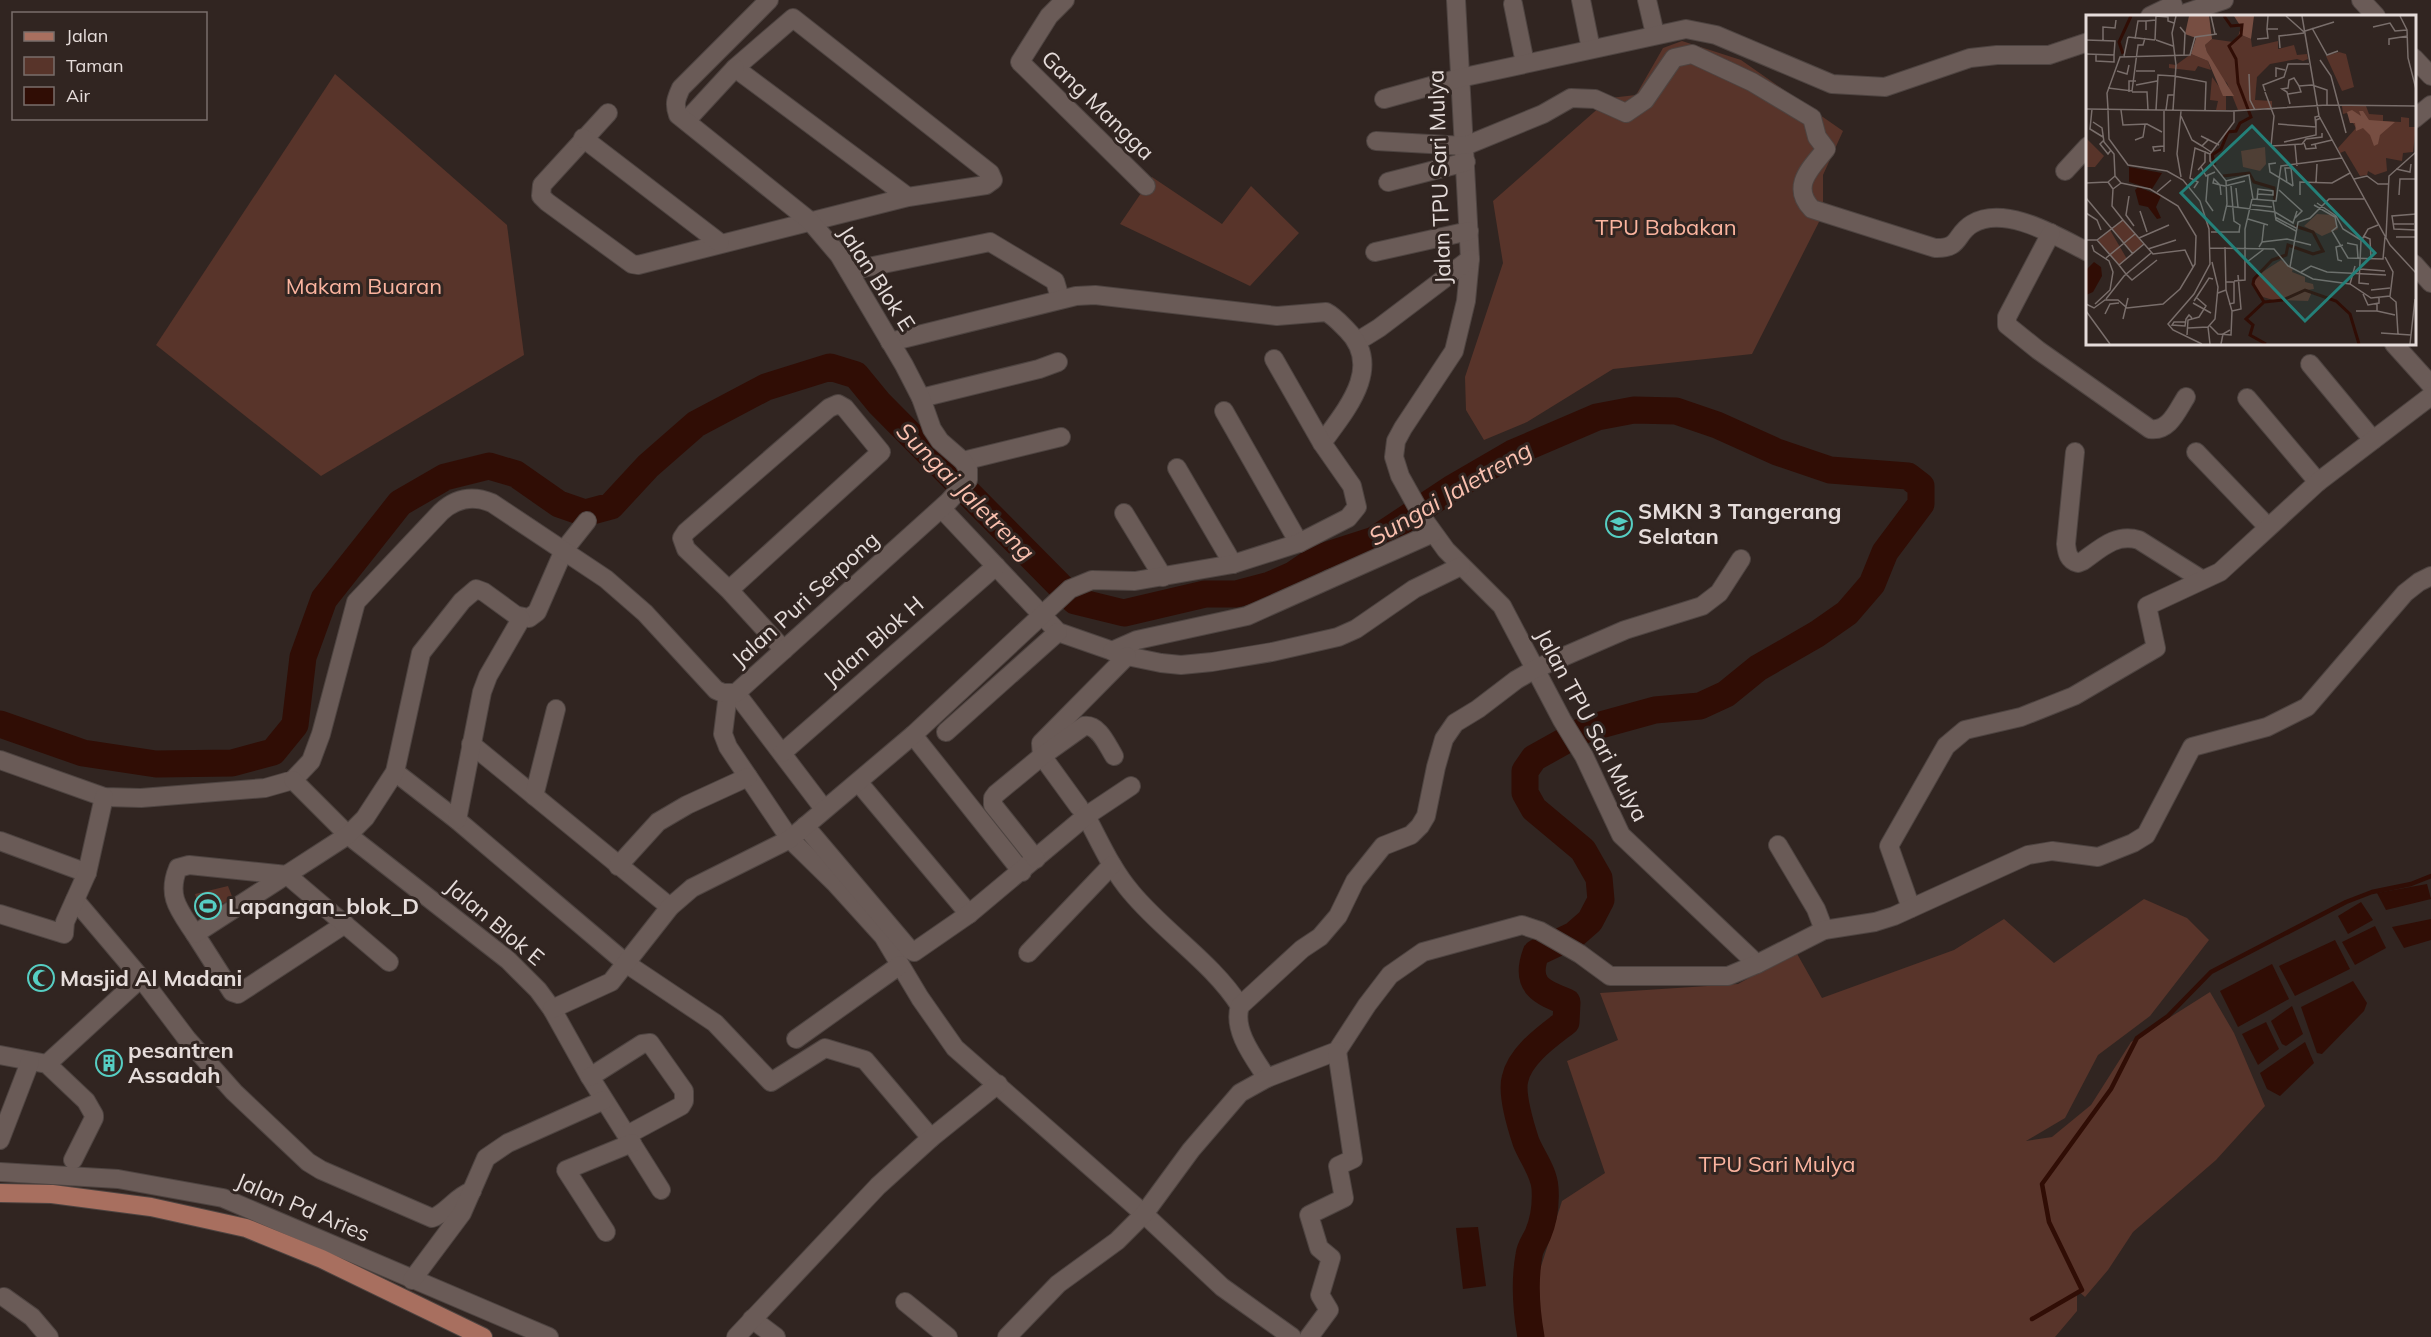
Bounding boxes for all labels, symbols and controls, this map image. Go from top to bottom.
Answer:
legend [12,12,207,120]
inset map [2086,15,2416,345]
text: Jalan [66,24,108,47]
street label: Gang Mangga [1036,44,1160,166]
text: Taman [66,54,123,77]
street label: Jalan TPU Sari Mulya [1421,69,1457,285]
text: Air [66,84,91,107]
park label: TPU Babakan [1595,213,1737,241]
street label: Jalan Blok E [833,220,921,336]
park label: Makam Buaran [286,272,442,300]
water label: Sungai Jaletreng [891,416,1041,566]
water label: Sungai Jaletreng [1363,434,1537,552]
place label: SMKN 3 Tangerang Selatan [1638,497,1842,550]
school or university icon: SMKN 3 Tangerang Selatan [1604,509,1634,539]
street label: Jalan Puri Serpong [725,525,885,673]
street label: Jalan Blok H [817,590,929,692]
street label: Jalan TPU Sari Mulya [1529,624,1655,826]
street label: Jalan Blok E [440,873,550,971]
sports icon: Lapangan_blok_D [193,891,223,921]
place label: Lapangan_blok_D [228,892,419,920]
mosque icon: Masjid Al Madani [26,963,56,993]
place label: Masjid Al Madani [60,964,242,992]
place label: pesantren Assadah [128,1036,234,1089]
building icon: pesantren Assadah [94,1048,124,1078]
park label: TPU Sari Mulya [1699,1150,1855,1178]
street label: Jalan Pd Aries [232,1166,374,1248]

